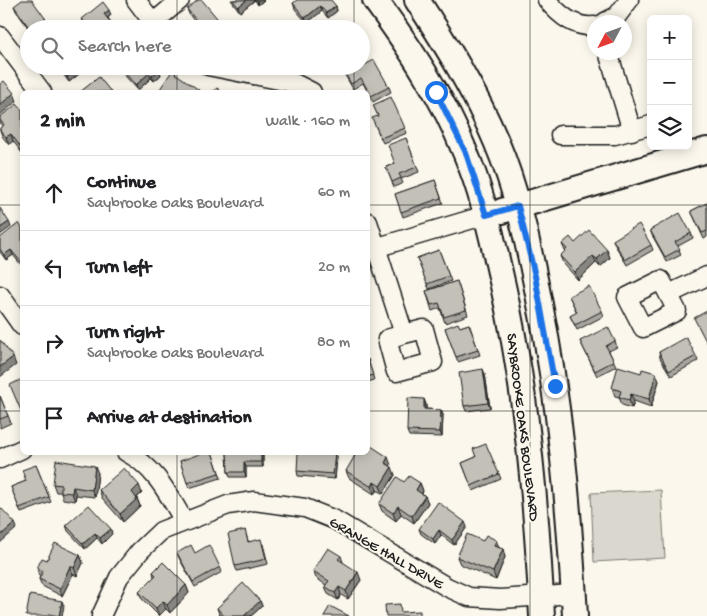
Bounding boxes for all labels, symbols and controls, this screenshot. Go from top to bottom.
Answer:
north arrow [587,15,632,60]
map controls [647,15,692,150]
button: + [647,15,692,60]
search box [20,20,370,75]
icon: search [38,34,66,62]
text: Search here [78,36,172,59]
button: − [647,60,692,105]
route start [425,81,448,104]
button: layers [647,105,692,150]
text: 2 min [40,110,85,135]
text: Walk · 160 m [265,113,350,132]
text: Continue [87,172,156,195]
icon: ahead [40,179,68,207]
text: 60 m [318,184,350,203]
text: Saybrooke Oaks Boulevard [87,195,263,214]
icon: left [40,254,68,282]
text: Turn left [87,257,151,280]
text: 20 m [318,259,350,278]
text: Turn right [87,322,163,345]
icon: right [40,329,68,357]
street label: SAYBROOKE OAKS BOULEVARD [502,332,543,522]
text: 80 m [317,334,350,353]
text: Saybrooke Oaks Boulevard [87,345,263,364]
route end [544,375,567,398]
icon: arrive [40,404,68,432]
text: Arrive at destination [87,407,251,430]
street label: GRANGE HALL DRIVE [326,514,447,594]

